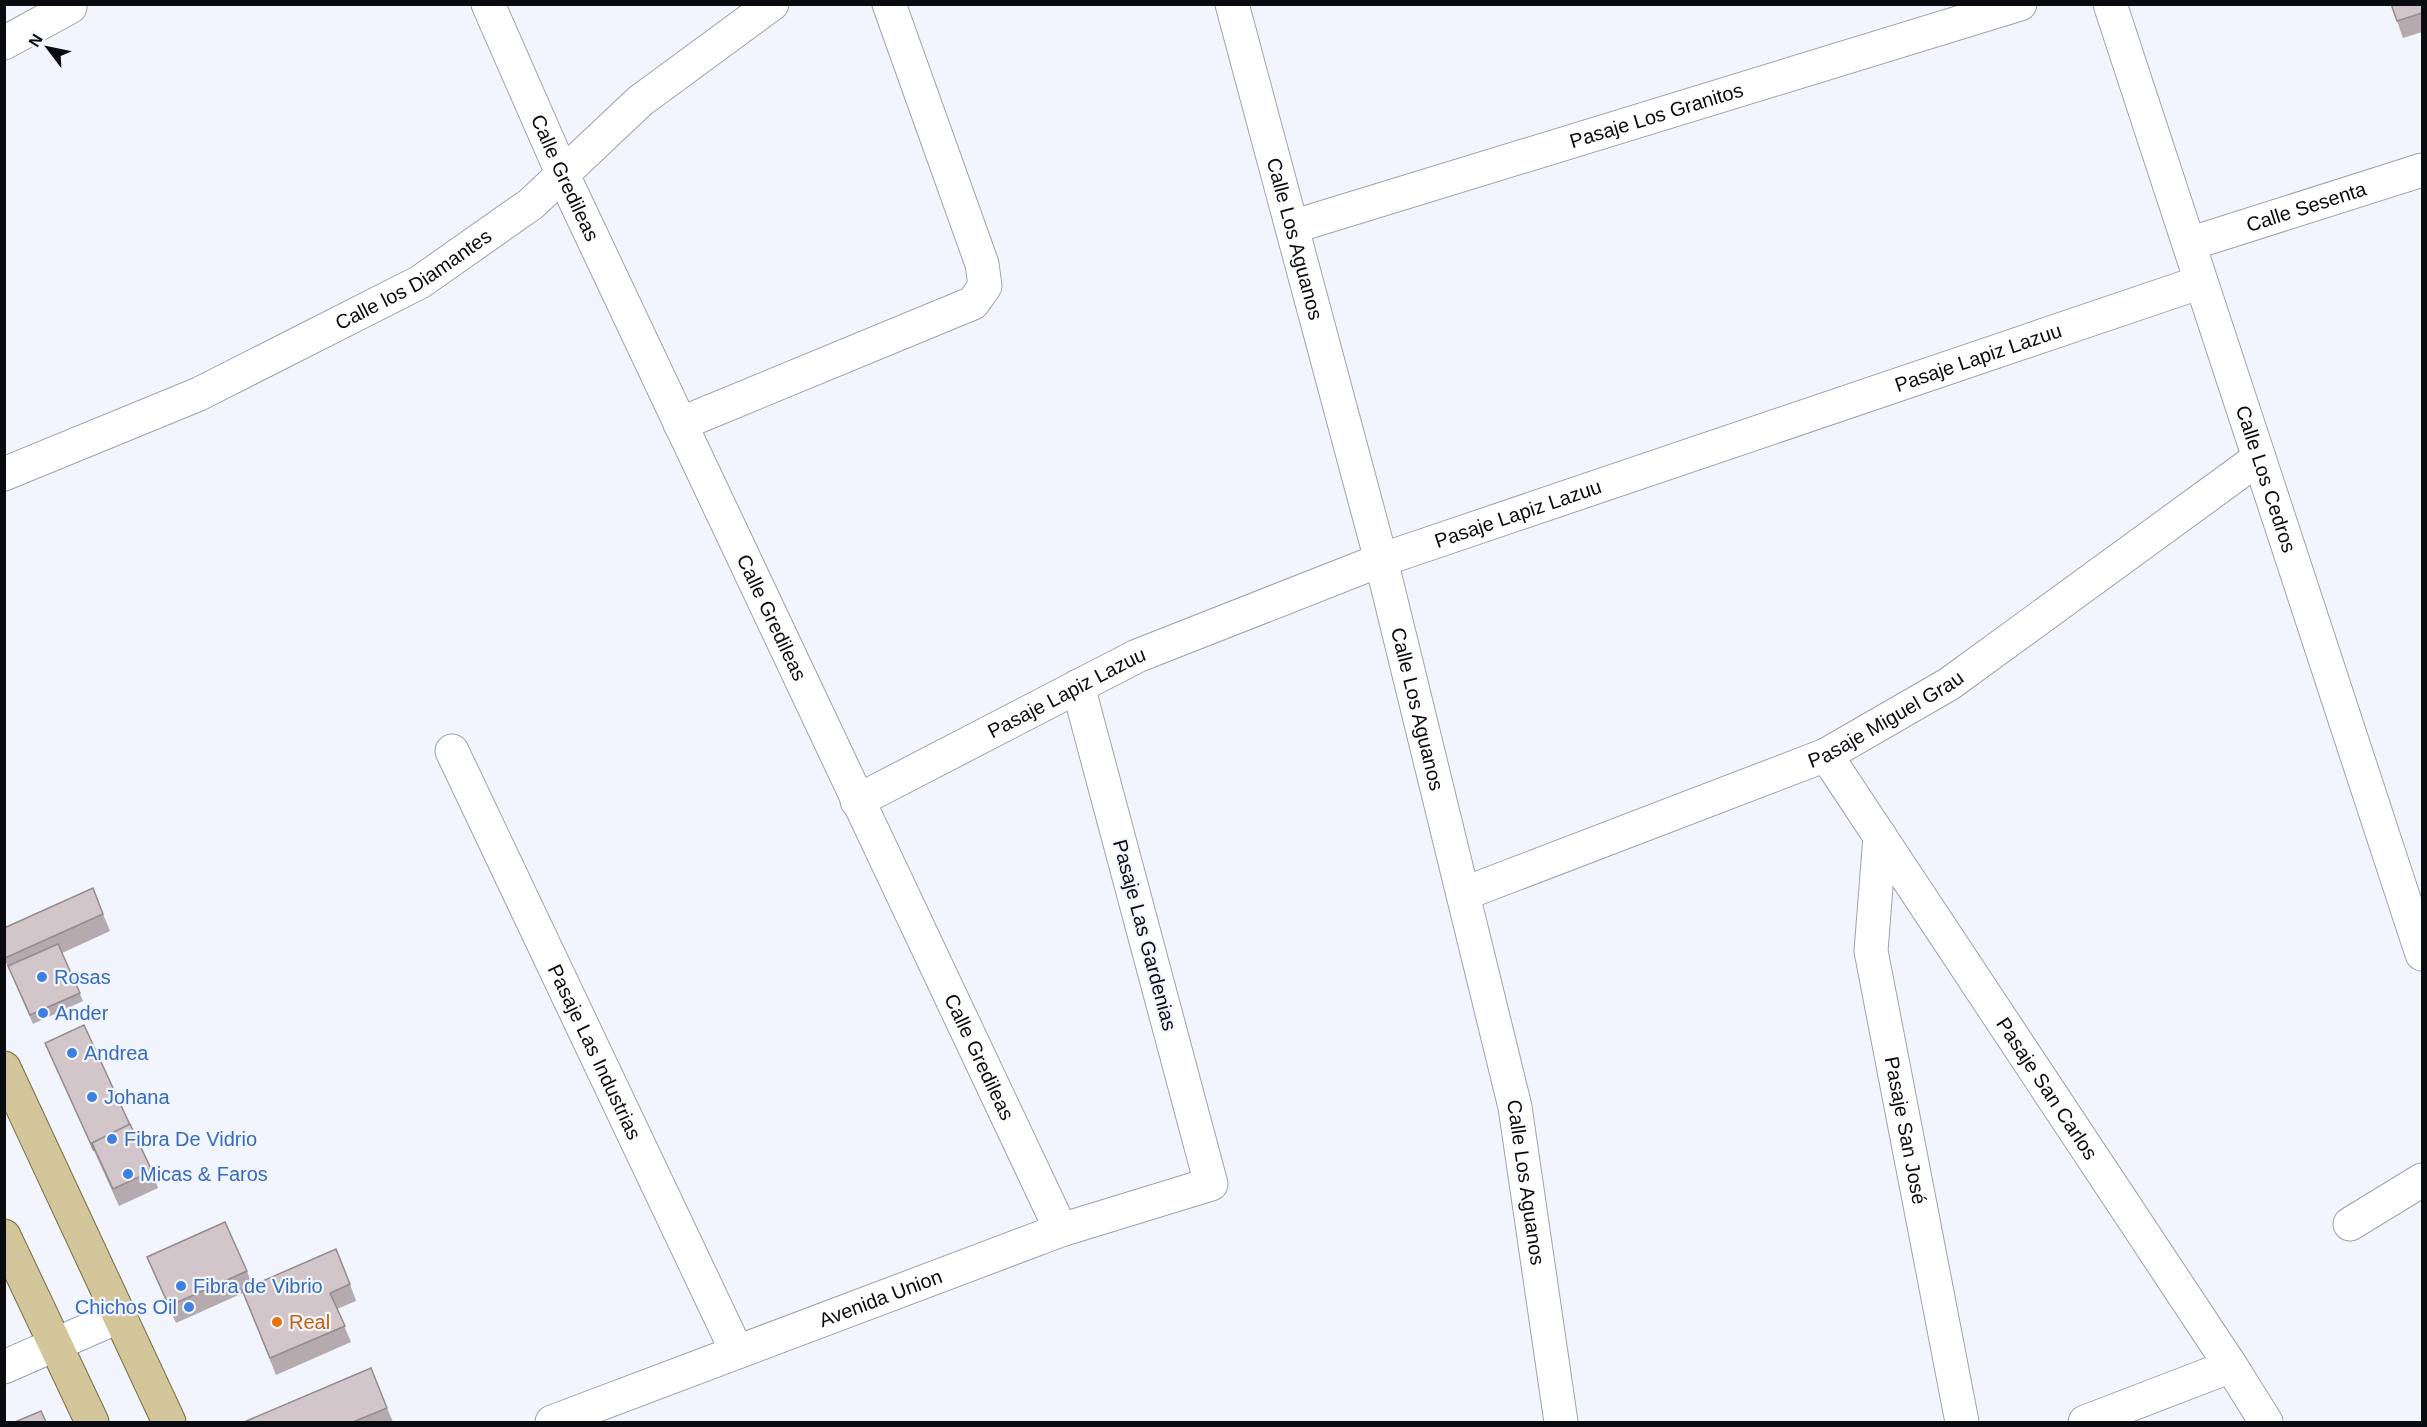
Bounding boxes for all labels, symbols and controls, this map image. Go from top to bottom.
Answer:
north arrow [18,18,78,78]
text: N [25,31,46,50]
street label: Pasaje Los Granitos [1567,79,1746,152]
street label: Calle Gredileas [527,111,604,245]
street label: Calle Los Aguanos [1263,155,1327,322]
street label: Calle Sesenta [2244,177,2370,236]
street label: Calle los Diamantes [332,224,495,334]
street label: Pasaje Lapiz Lazuu [1892,319,2064,396]
street label: Calle Los Cedros [2232,403,2300,555]
street label: Pasaje Lapiz Lazuu [1432,475,1604,552]
street label: Calle Gredileas [733,551,811,684]
street label: Calle Los Aguanos [1387,625,1448,793]
street label: Pasaje Lapiz Lazuu [984,643,1148,742]
street label: Pasaje Miguel Grau [1805,666,1968,772]
street label: Pasaje Las Gardenias [1109,837,1181,1033]
street label: Pasaje Las Industrias [544,961,646,1143]
place label: Rosas [54,966,111,988]
marker: Rosas [35,970,49,984]
street label: Calle Gredileas [940,990,1018,1124]
place label: Ander [55,1002,109,1024]
marker: Ander [36,1006,50,1020]
street label: Pasaje San Carlos [1992,1013,2102,1164]
place label: Andrea [84,1042,149,1064]
marker: Andrea [65,1046,79,1060]
street label: Pasaje San José [1881,1055,1931,1206]
place label: Johana [104,1086,170,1108]
marker: Johana [85,1090,99,1104]
street label: Calle Los Aguanos [1503,1098,1549,1267]
place label: Fibra De Vidrio [124,1128,257,1150]
marker: Fibra De Vidrio [105,1132,119,1146]
place label: Micas & Faros [140,1163,268,1185]
marker: Micas & Faros [121,1167,135,1181]
street label: Avenida Union [816,1265,945,1331]
place label: Fibra de Vibrio [193,1275,323,1297]
marker: Fibra de Vibrio [174,1279,188,1293]
place label: Chichos Oil [75,1296,177,1318]
marker: Chichos Oil [182,1300,196,1314]
place label: Real [289,1311,330,1333]
marker: Real [270,1315,284,1329]

